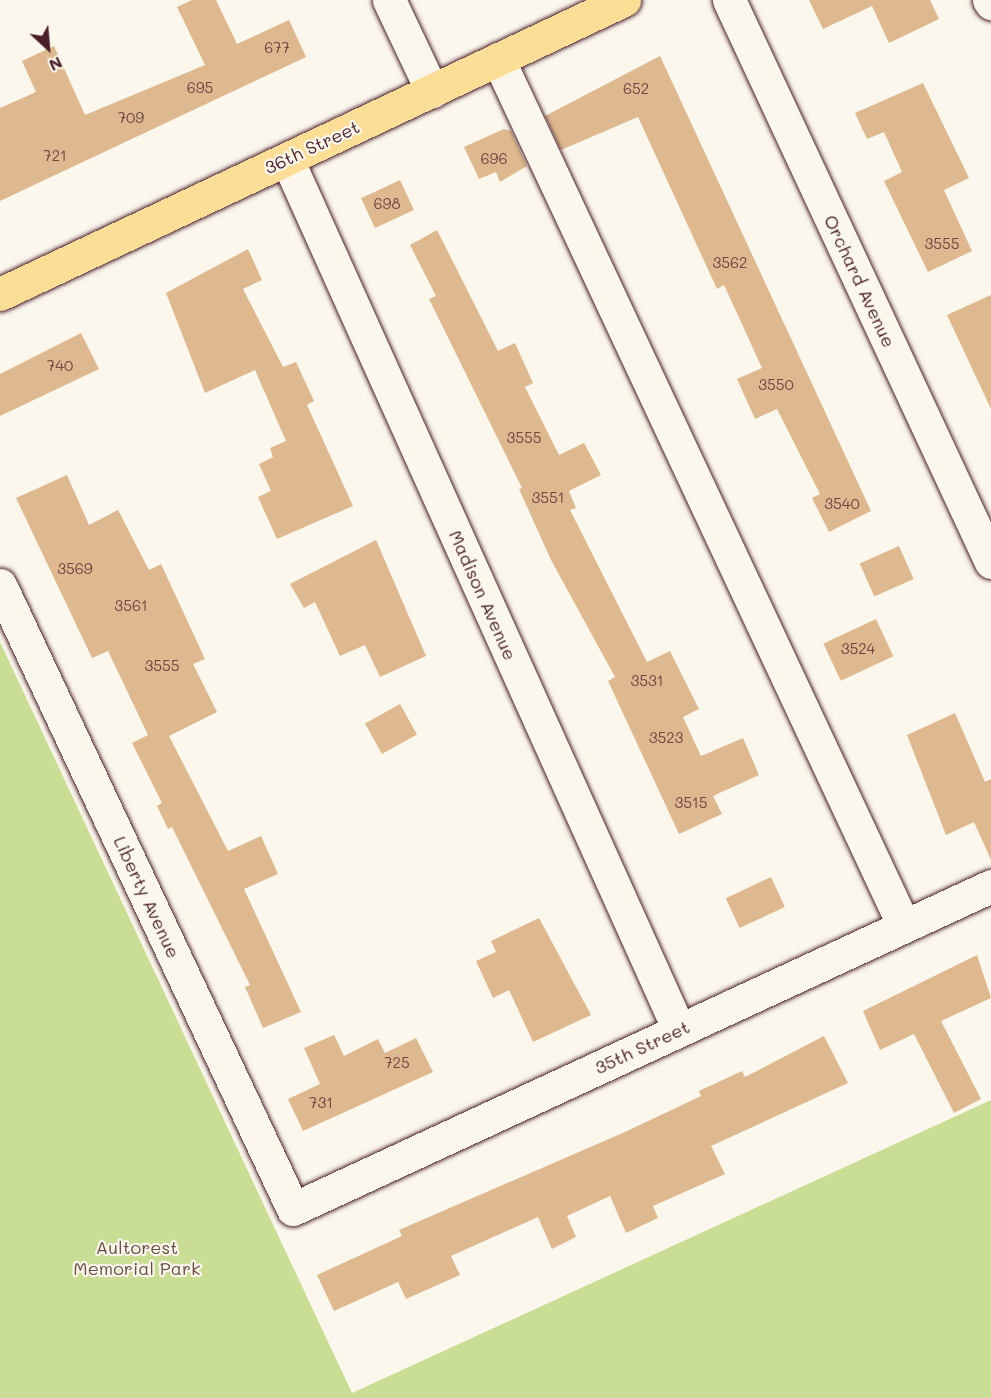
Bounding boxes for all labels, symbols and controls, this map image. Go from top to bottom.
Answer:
north arrow [18,18,78,78]
house number: 677 [264,39,290,57]
text: N [46,53,66,77]
house number: 695 [187,79,213,97]
house number: 652 [623,80,649,98]
house number: 709 [118,109,144,127]
street label: 36th Street [261,116,363,178]
house number: 721 [43,147,67,165]
house number: 696 [481,150,507,168]
house number: 698 [374,195,400,213]
street label: Orchard Avenue [820,211,900,351]
house number: 3555 [924,235,960,253]
house number: 3562 [713,254,747,272]
house number: 740 [47,357,73,375]
house number: 3550 [758,376,794,394]
house number: 3555 [506,429,542,447]
house number: 3551 [532,489,564,507]
house number: 3540 [824,495,860,513]
street label: Madison Avenue [445,527,521,663]
house number: 3569 [57,560,93,578]
house number: 3561 [114,597,148,615]
house number: 3524 [841,640,875,658]
house number: 3555 [144,657,180,675]
house number: 3531 [630,672,664,690]
house number: 3523 [649,729,683,747]
house number: 3515 [675,794,707,812]
street label: Liberty Avenue [109,833,185,961]
street label: 35th Street [591,1016,693,1078]
house number: 725 [384,1054,410,1072]
house number: 731 [309,1094,333,1112]
park label: Aultorest Memorial Park [73,1237,201,1280]

